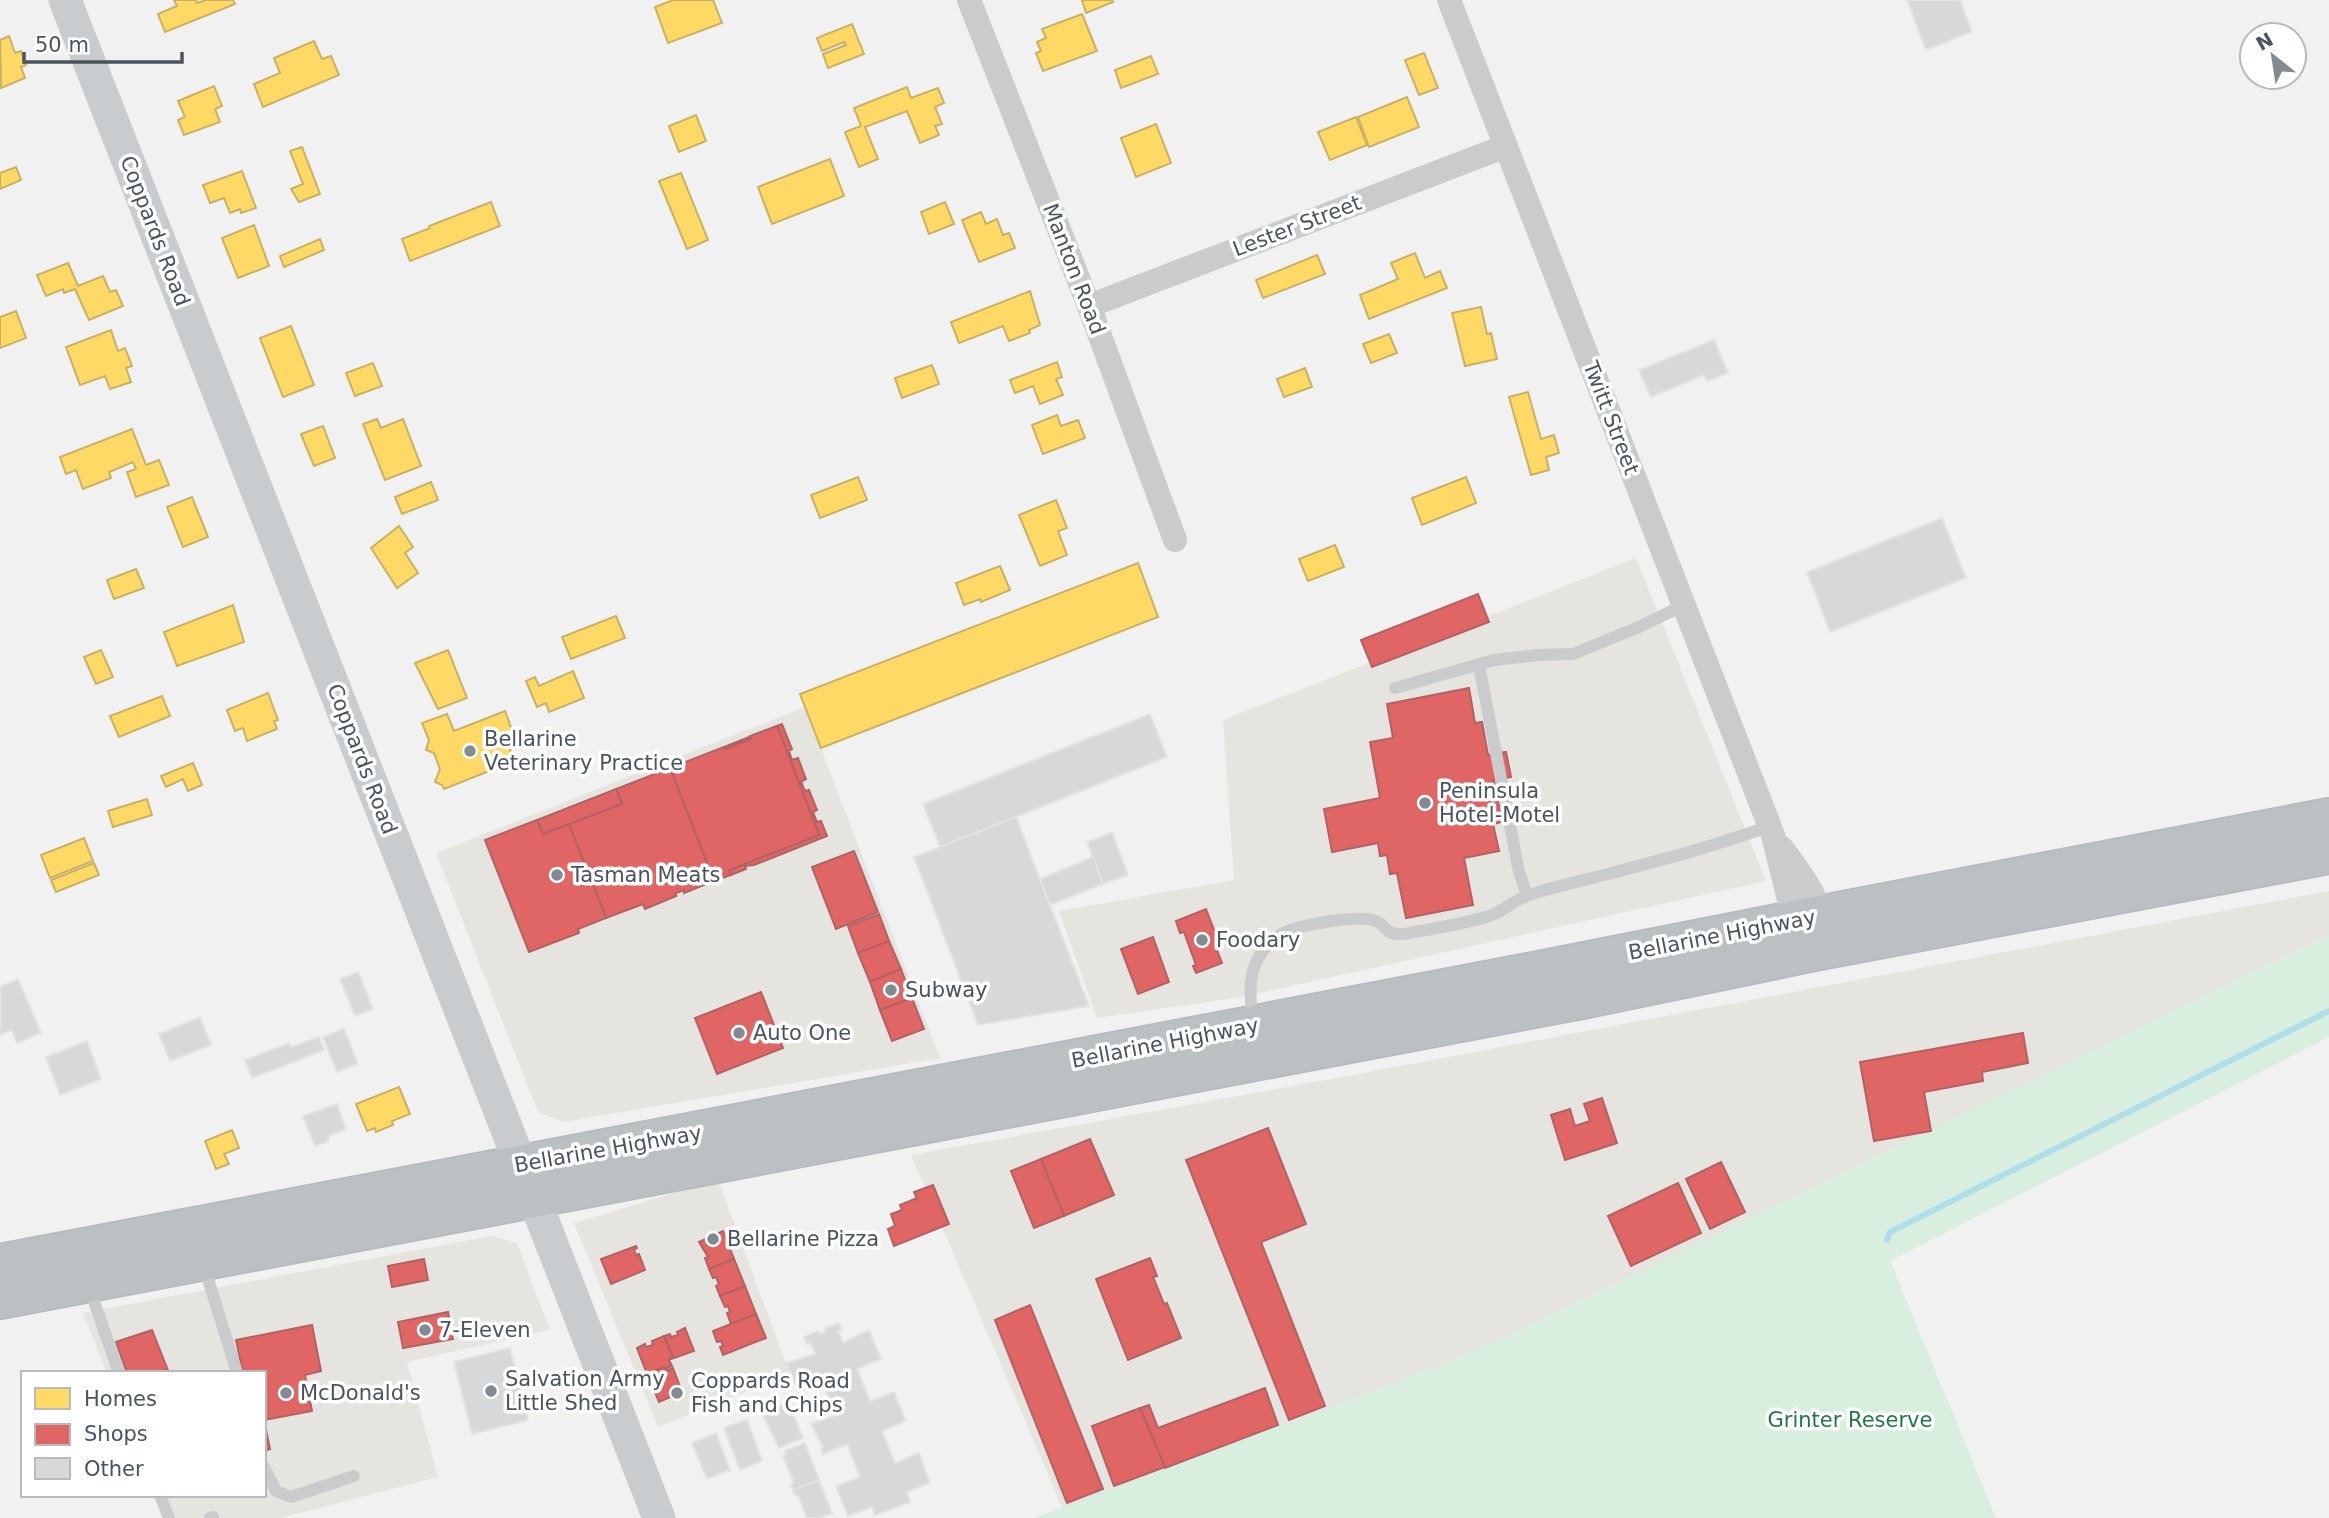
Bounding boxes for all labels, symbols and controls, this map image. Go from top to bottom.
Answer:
scale bar [24,21,182,65]
north arrow [2238,21,2308,91]
text: N [2252,28,2277,55]
text: 50 m [35,33,89,57]
street label: Coppards Road [115,153,195,309]
street label: Lester Street [1229,191,1365,261]
street label: Manton Road [1038,200,1110,338]
street label: Twitt Street [1578,357,1644,478]
street label: Coppards Road [322,681,402,837]
place label: Bellarine Veterinary Practice [484,727,683,775]
marker: Bellarine Veterinary Practice [462,743,478,759]
place label: Peninsula Hotel-Motel [1439,779,1560,827]
marker: Peninsula Hotel-Motel [1417,795,1433,811]
place label: Tasman Meats [570,863,721,887]
marker: Tasman Meats [549,867,565,883]
street label: Bellarine Highway [1626,905,1818,965]
place label: Foodary [1216,928,1300,952]
marker: Foodary [1194,932,1210,948]
place label: Subway [905,978,987,1002]
marker: Subway [883,982,899,998]
street label: Bellarine Highway [1069,1013,1261,1073]
place label: Auto One [753,1021,851,1045]
marker: Auto One [731,1025,747,1041]
street label: Bellarine Highway [512,1121,704,1177]
place label: Bellarine Pizza [727,1227,879,1251]
marker: Bellarine Pizza [705,1231,721,1247]
place label: 7-Eleven [439,1318,531,1342]
marker: 7-Eleven [417,1322,433,1338]
place label: Salvation Army Little Shed [505,1367,665,1415]
place label: Coppards Road Fish and Chips [691,1369,850,1417]
legend [21,1371,266,1497]
place label: McDonald's [300,1381,421,1405]
marker: Salvation Army Little Shed [483,1383,499,1399]
marker: McDonald's [278,1385,294,1401]
marker: Coppards Road Fish and Chips [669,1385,685,1401]
text: Homes [84,1387,157,1411]
park label: Grinter Reserve [1768,1408,1932,1432]
text: Shops [84,1422,148,1446]
text: Other [84,1457,144,1481]

